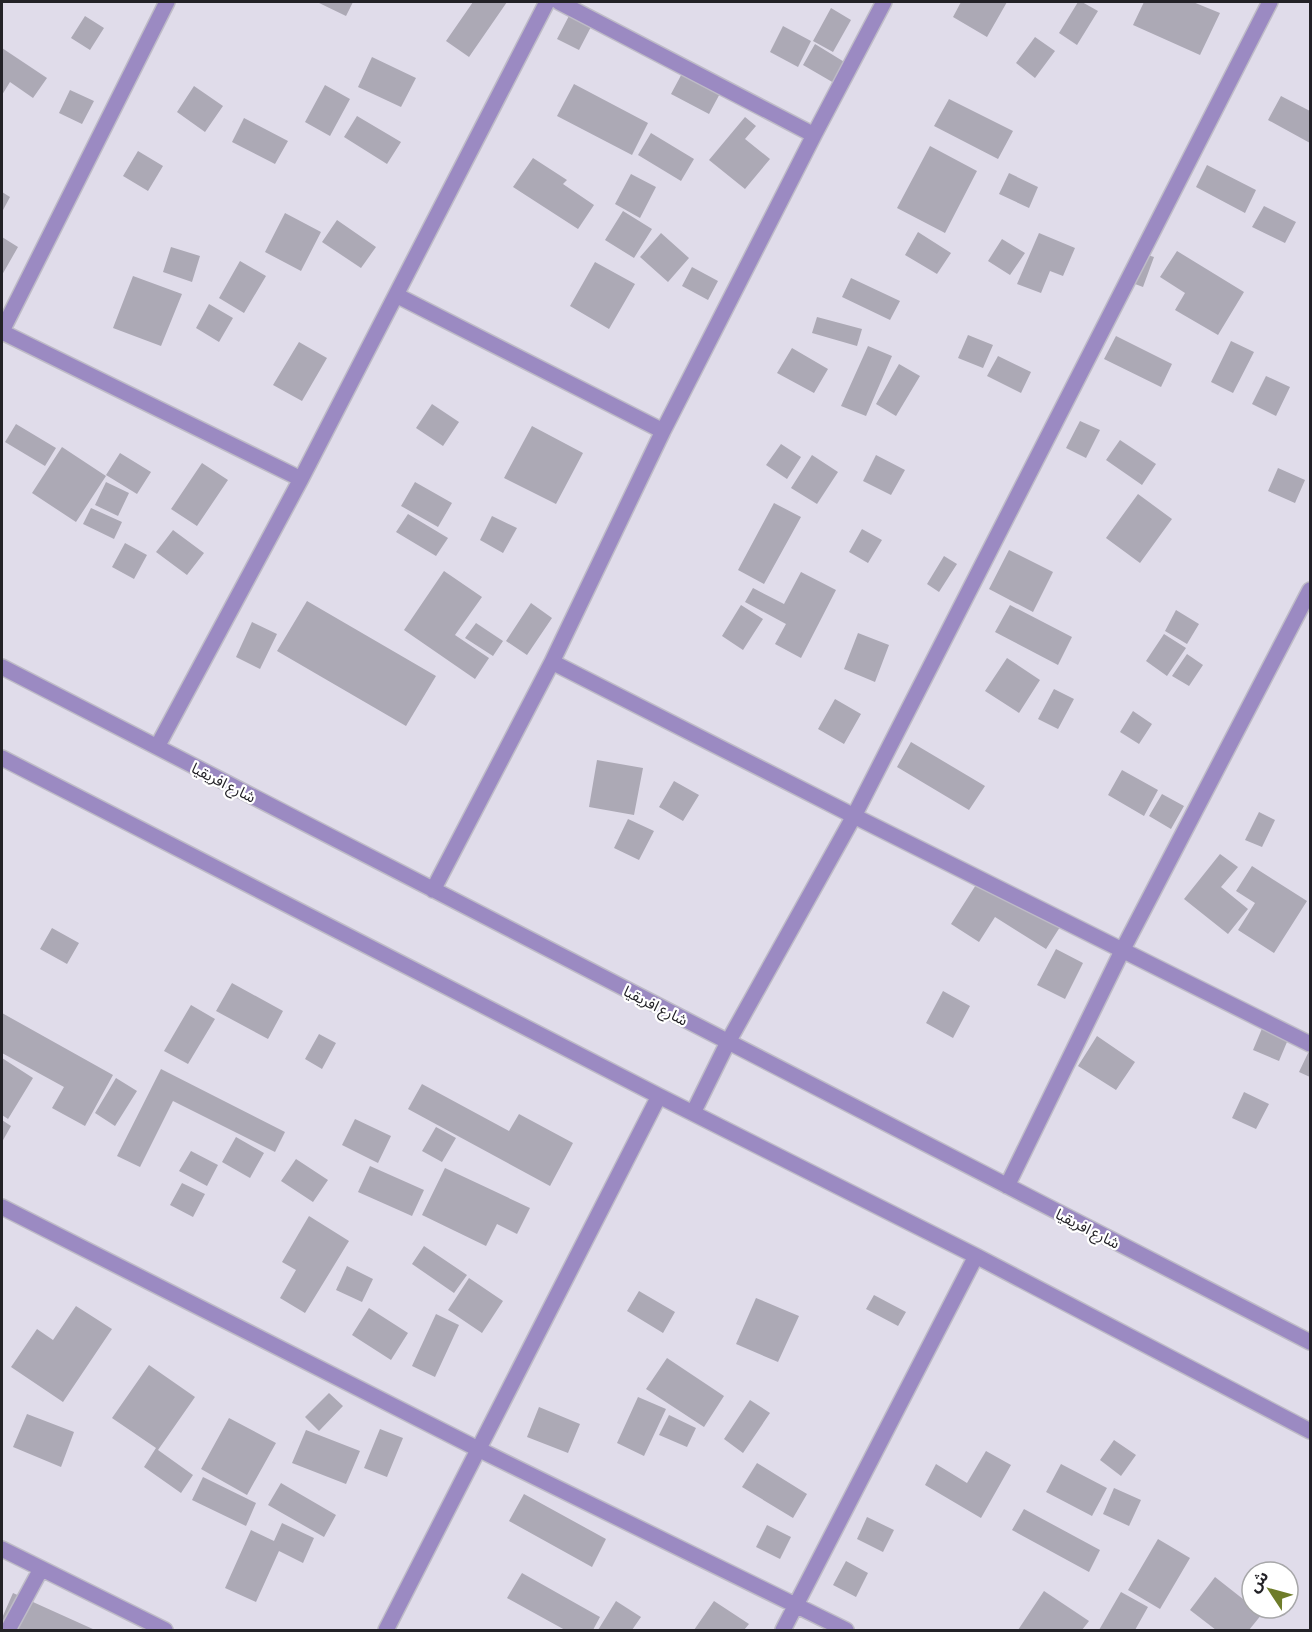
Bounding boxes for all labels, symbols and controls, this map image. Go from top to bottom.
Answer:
street label: شارع افريقيا [187,758,259,810]
street label: شارع افريقيا [619,981,691,1033]
street label: شارع افريقيا [1051,1204,1123,1256]
north arrow [1240,1560,1300,1620]
text: ش [1243,1566,1272,1596]

